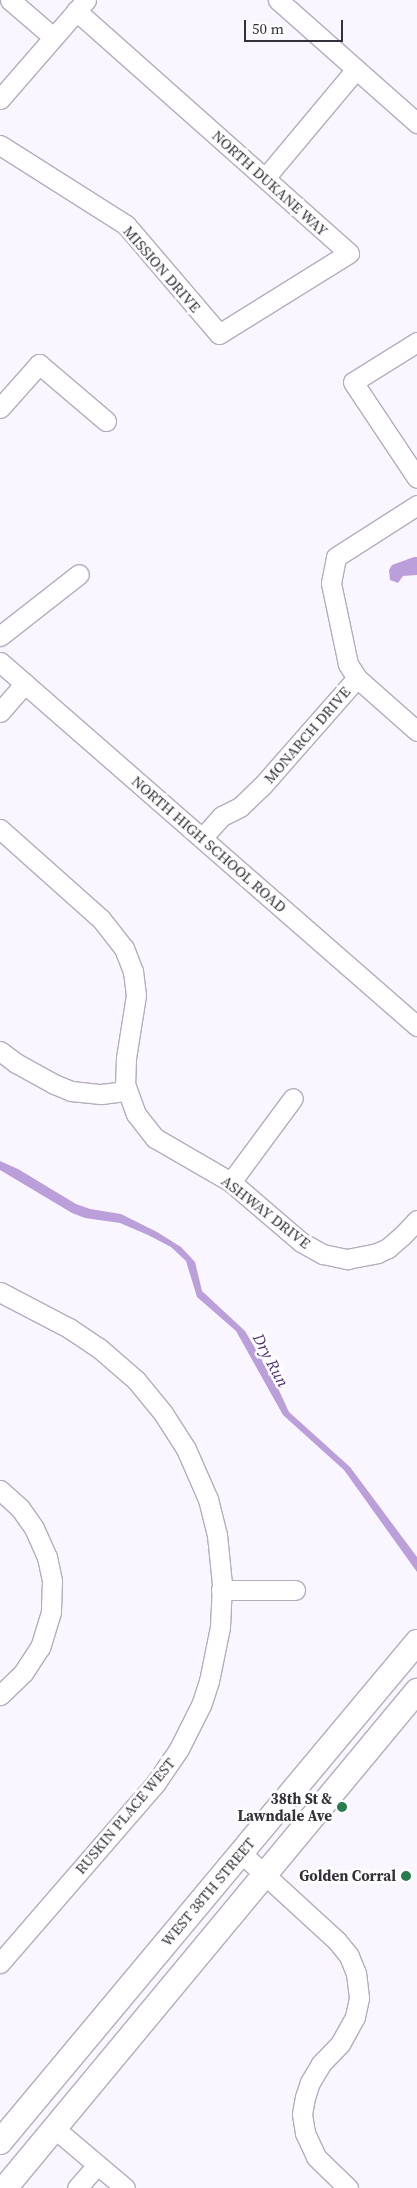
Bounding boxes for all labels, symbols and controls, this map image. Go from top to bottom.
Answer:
scale bar [247,10,346,42]
text: 50 m [252,18,284,39]
street label: NORTH DUKANE WAY [208,126,332,240]
street label: MISSION DRIVE [119,222,205,316]
street label: MONARCH DRIVE [260,683,354,787]
street label: NORTH HIGH SCHOOL ROAD [128,772,290,916]
street label: ASHWAY DRIVE [218,1172,314,1252]
water label: Dry Run [249,1330,293,1390]
street label: RUSKIN PLACE WEST [71,1754,179,1878]
place label: 38th St & Lawndale Ave [237,1789,332,1824]
marker: 38th St & Lawndale Ave [336,1801,348,1813]
street label: WEST 38TH STREET [157,1834,259,1950]
place label: Golden Corral [299,1867,396,1885]
marker: Golden Corral [400,1870,412,1882]

